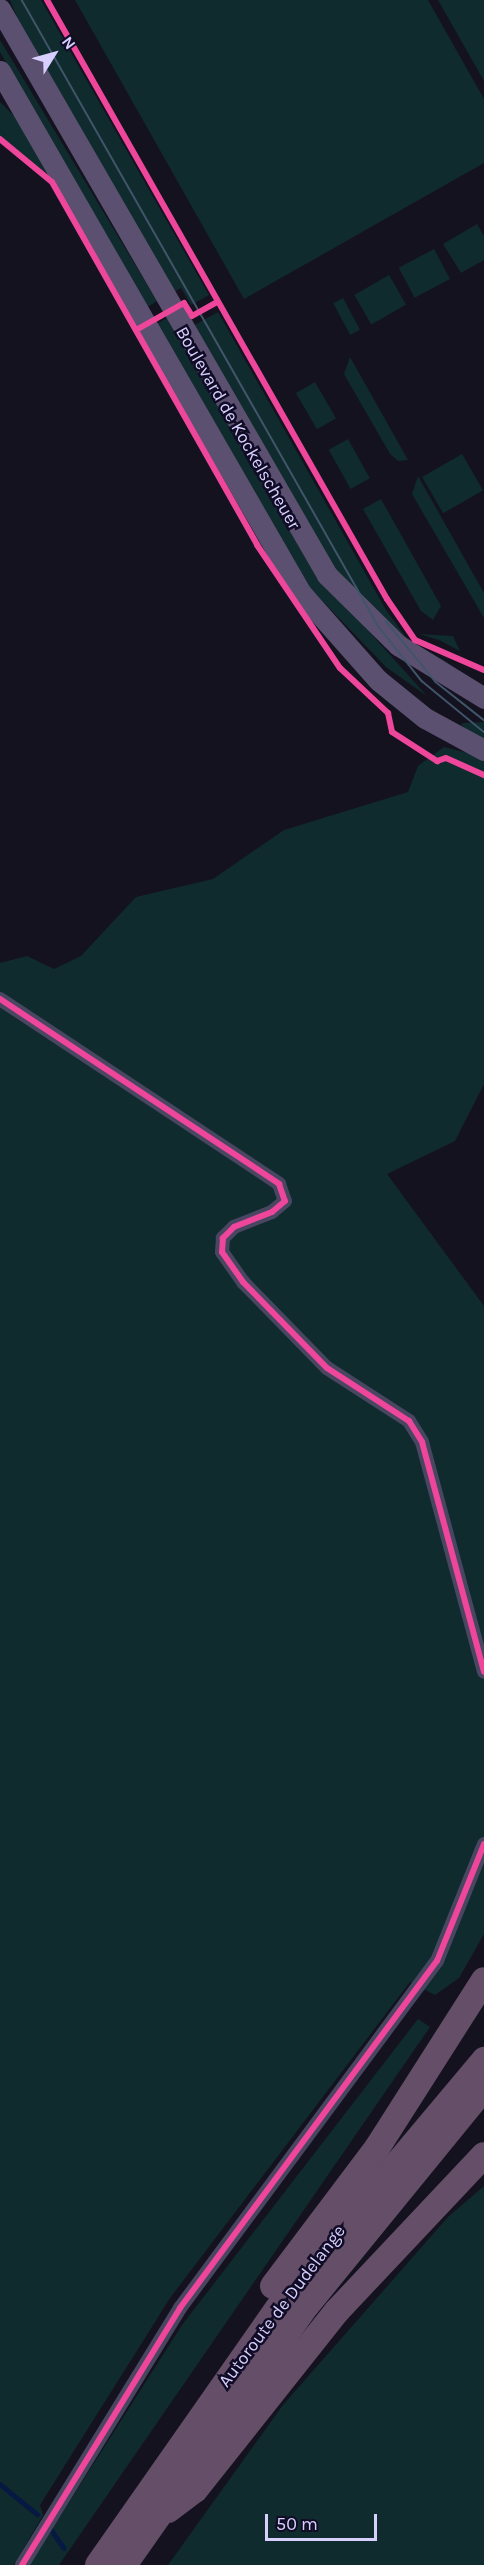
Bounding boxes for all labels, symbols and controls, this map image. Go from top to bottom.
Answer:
north arrow [24,24,84,84]
text: N [58,33,80,53]
street label: Boulevard de Kockelscheuer [171,323,305,533]
street label: Autoroute de Dudelange [214,2221,350,2391]
scale bar [268,2502,380,2540]
text: 50 m [276,2513,318,2535]

